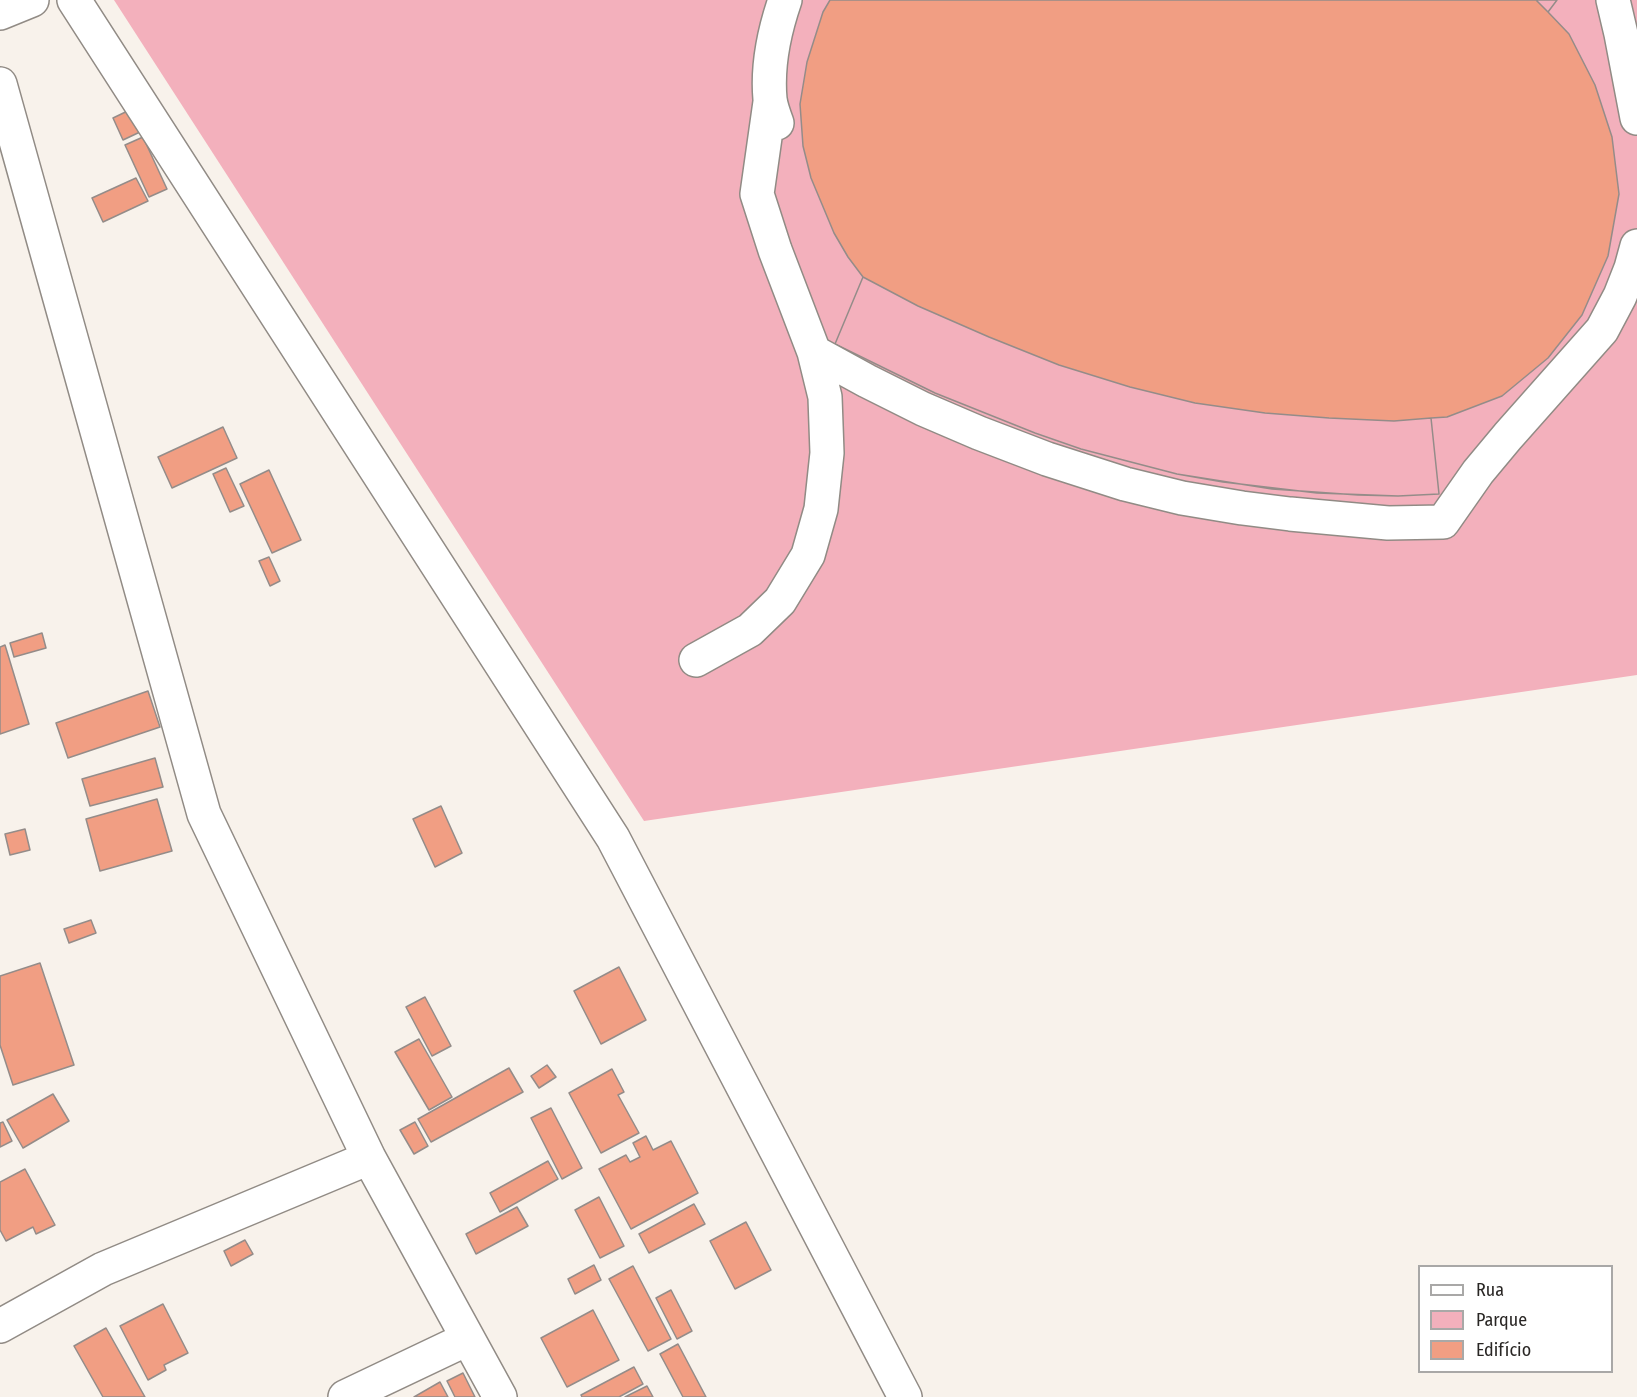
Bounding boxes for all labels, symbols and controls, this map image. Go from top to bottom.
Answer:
legend [1418,1265,1613,1373]
text: Rua [1476,1279,1504,1301]
text: Parque [1476,1309,1527,1331]
text: Edifício [1476,1339,1531,1361]

